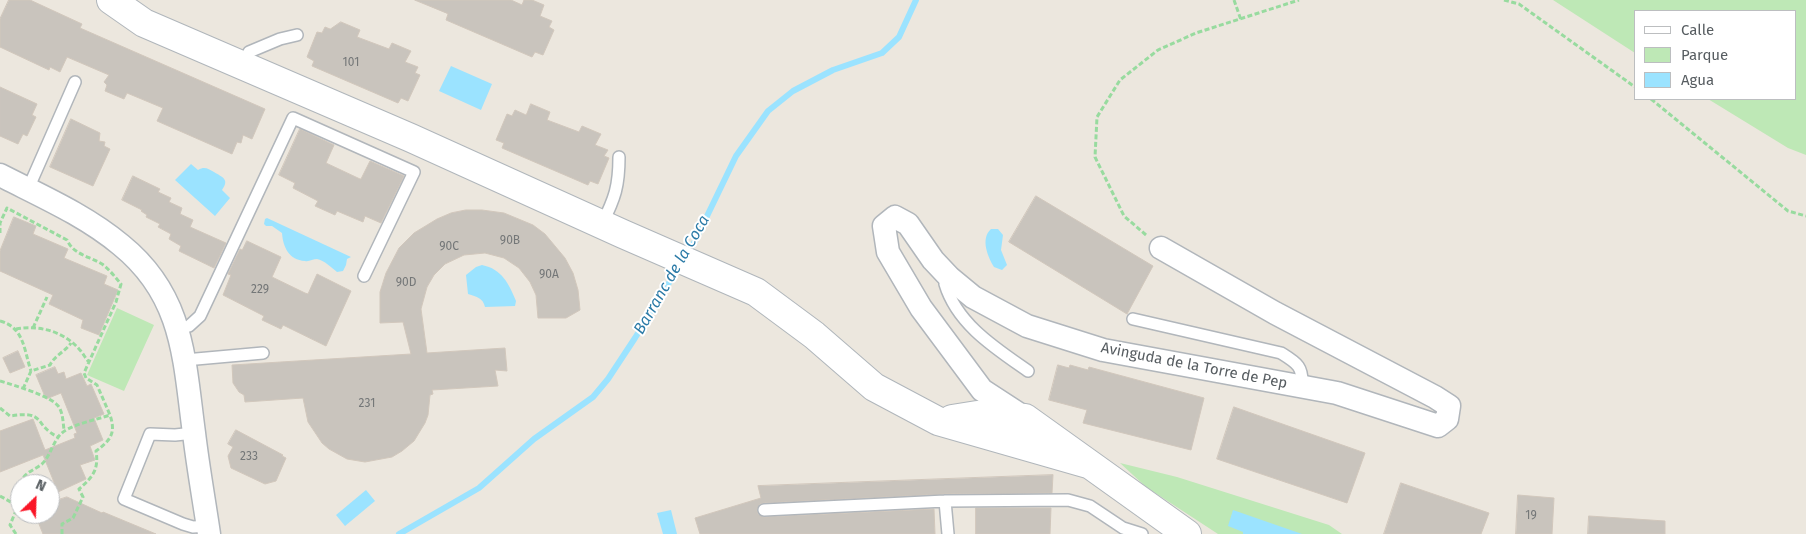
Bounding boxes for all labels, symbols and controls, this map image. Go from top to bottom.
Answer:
legend [1634,10,1796,100]
text: Calle [1681,21,1714,39]
text: Parque [1681,46,1728,64]
house number: 101 [343,56,359,70]
text: Agua [1681,71,1714,89]
water label: Barranc de la Coca [630,212,714,338]
house number: 90B [500,234,520,248]
house number: 90C [439,240,459,254]
house number: 90A [539,268,559,282]
house number: 90D [396,276,416,290]
house number: 229 [251,283,269,297]
street label: Avinguda de la Torre de Pep [1099,339,1289,393]
house number: 231 [359,397,375,411]
house number: 233 [240,450,258,464]
north arrow [10,474,60,524]
text: N [33,476,49,495]
house number: 19 [1525,509,1537,523]

